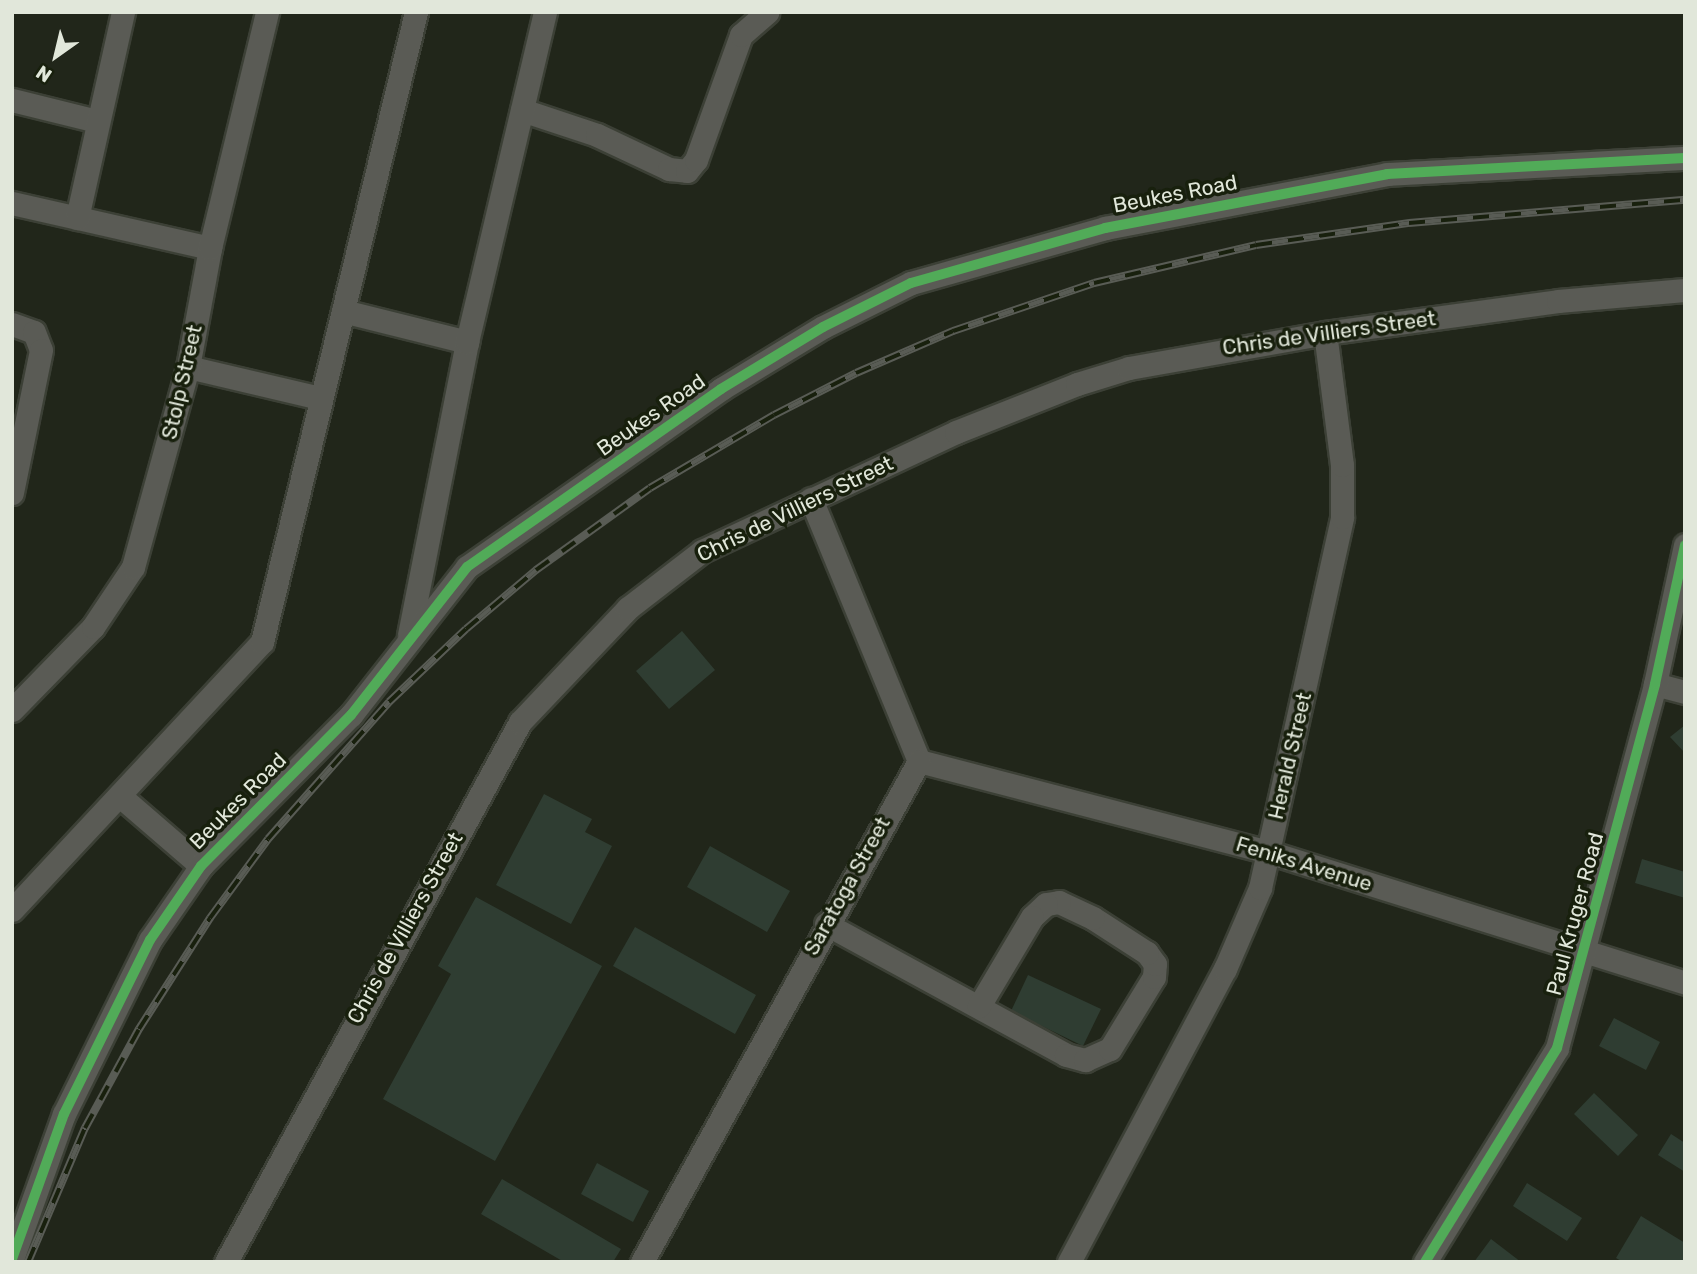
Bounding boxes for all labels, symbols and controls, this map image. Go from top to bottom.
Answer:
north arrow [21,21,91,91]
text: N [32,60,56,87]
street label: Beukes Road [1111,170,1239,218]
street label: Chris de Villiers Street [1221,306,1437,360]
street label: Stolp Street [157,322,207,442]
street label: Beukes Road [592,369,710,461]
street label: Chris de Villiers Street [693,450,897,568]
street label: Herald Street [1263,690,1317,822]
street label: Beukes Road [184,747,292,855]
street label: Saratoga Street [799,812,895,960]
street label: Chris de Villiers Street [342,828,468,1028]
street label: Paul Kruger Road [1541,830,1609,998]
street label: Feniks Avenue [1233,831,1375,897]

